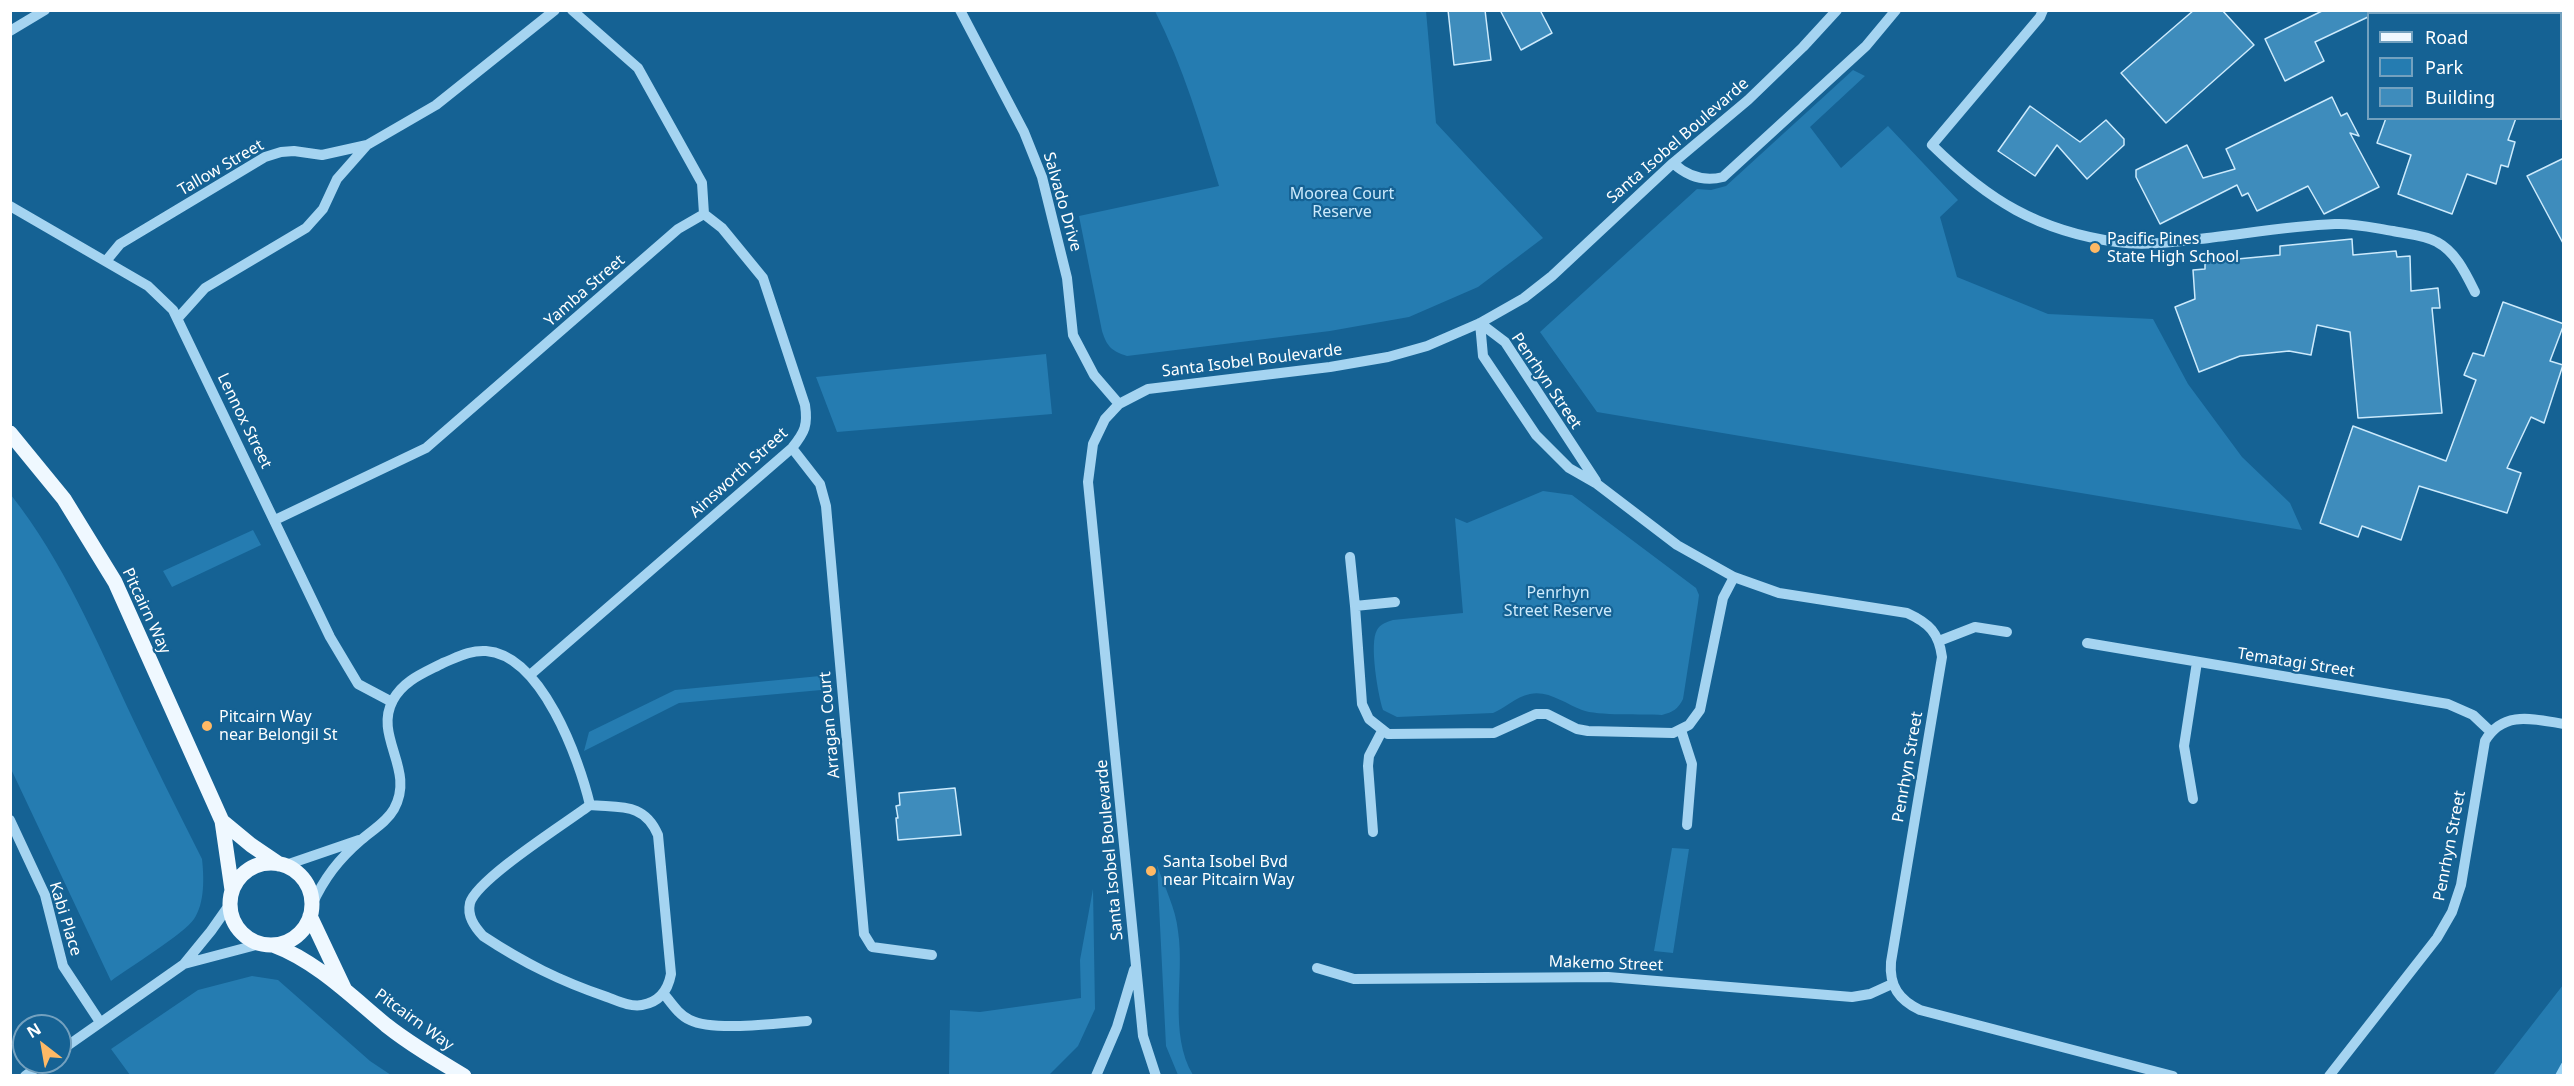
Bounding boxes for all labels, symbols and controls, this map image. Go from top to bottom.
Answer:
legend [2367,12,2562,120]
text: Road [2425,25,2468,49]
text: Park [2425,55,2463,79]
street label: Santa Isobel Boulevarde [1603,74,1753,208]
text: Building [2425,85,2495,109]
street label: Tallow Street [175,136,267,200]
street label: Salvado Drive [1039,150,1085,254]
park label: Moorea Court Reserve [1290,184,1394,222]
place label: Pacific Pines State High School [2107,229,2239,267]
marker: Pacific Pines State High School [2088,241,2102,255]
street label: Yamba Street [541,251,629,331]
street label: Penrhyn Street [1507,329,1585,433]
street label: Santa Isobel Boulevarde [1161,340,1343,382]
street label: Lennox Street [213,370,275,472]
street label: Ainsworth Street [686,424,792,522]
street label: Pitcairn Way [118,565,174,657]
park label: Penrhyn Street Reserve [1504,583,1612,621]
street label: Tematagi Street [2236,644,2356,682]
street label: Arragan Court [816,671,844,779]
place label: Pitcairn Way near Belongil St [219,707,338,745]
street label: Penrhyn Street [1889,710,1927,824]
marker: Pitcairn Way near Belongil St [200,719,214,733]
street label: Santa Isobel Boulevarde [1093,759,1127,941]
street label: Penrhyn Street [2430,789,2470,903]
place label: Santa Isobel Bvd near Pitcairn Way [1163,852,1294,890]
marker: Santa Isobel Bvd near Pitcairn Way [1144,864,1158,878]
street label: Kabi Place [45,880,85,958]
street label: Makemo Street [1548,952,1664,976]
street label: Pitcairn Way [371,985,457,1055]
north arrow [12,1014,72,1074]
text: N [23,1018,45,1043]

